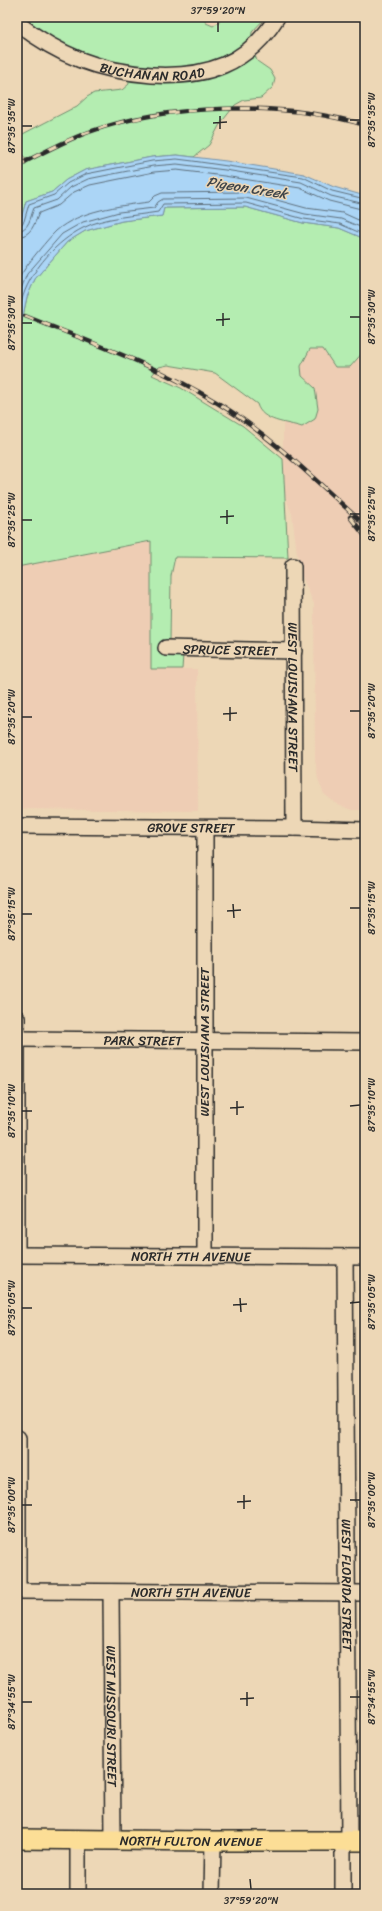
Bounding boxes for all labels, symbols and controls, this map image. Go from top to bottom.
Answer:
text: 37°59'20"N [191,2,245,20]
street label: BUCHANAN ROAD [97,55,207,87]
text: 87°35'35"W [363,92,381,147]
text: 87°35'35"W [3,98,21,153]
water label: Pigeon Creek [205,169,291,207]
text: 87°35'30"W [363,289,381,345]
text: 87°35'30"W [3,295,21,351]
text: 87°35'25"W [363,486,381,542]
text: 87°35'25"W [3,492,21,548]
street label: WEST LOUISIANA STREET [282,622,305,772]
street label: SPRUCE STREET [182,637,279,662]
text: 87°35'20"W [363,683,381,739]
text: 87°35'20"W [3,689,21,745]
street label: GROVE STREET [147,815,235,839]
text: 87°35'15"W [363,881,381,935]
text: 87°35'15"W [3,887,21,941]
street label: WEST LOUISIANA STREET [193,967,216,1117]
street label: PARK STREET [103,1028,183,1052]
text: 87°35'10"W [363,1078,381,1132]
text: 87°35'10"W [3,1084,21,1138]
street label: NORTH 7TH AVENUE [131,1244,252,1268]
text: 87°35'05"W [363,1274,381,1330]
text: 87°35'05"W [3,1280,21,1336]
text: 87°35'00"W [363,1472,381,1528]
text: 87°35'00"W [3,1477,21,1533]
street label: WEST FLORIDA STREET [335,1519,359,1652]
street label: NORTH 5TH AVENUE [131,1580,252,1604]
street label: WEST MISSOURI STREET [100,1645,124,1788]
text: 87°34'55"W [363,1669,381,1725]
text: 87°34'55"W [3,1674,21,1730]
street label: NORTH FULTON AVENUE [120,1829,263,1853]
text: 37°59'20"N [224,1892,278,1910]

